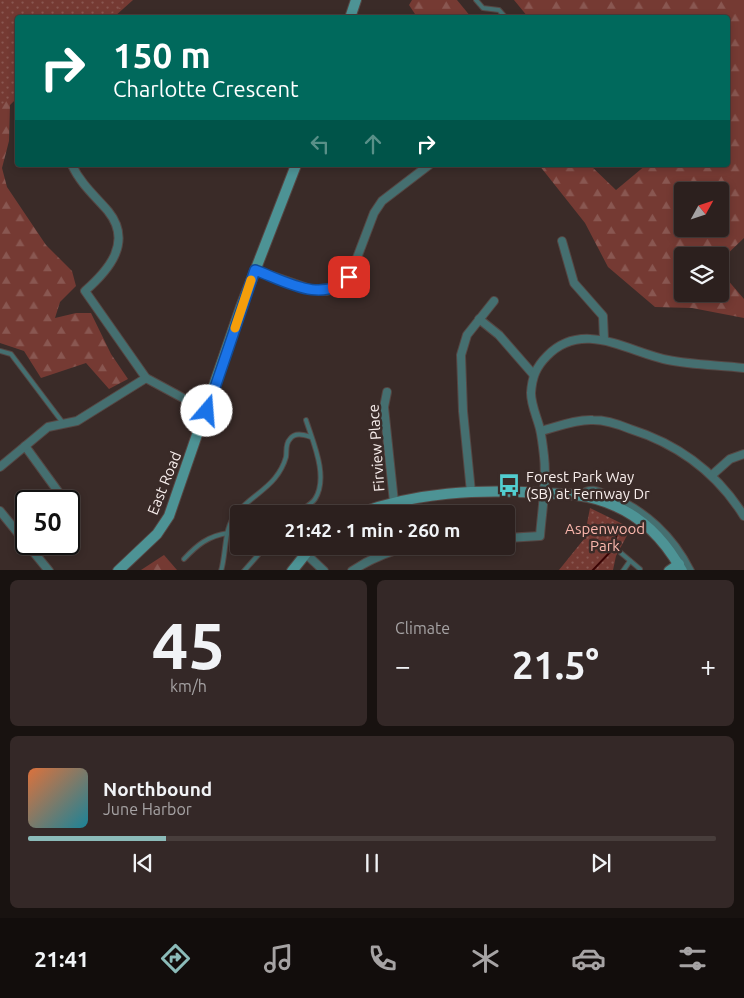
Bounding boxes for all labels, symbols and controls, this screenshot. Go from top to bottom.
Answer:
icon: right [30,35,95,100]
text: 150 m [113,35,211,75]
text: Charlotte Crescent [113,76,299,101]
icon: left [306,130,334,158]
icon: ahead [359,130,387,158]
icon: right [412,130,440,158]
north arrow [674,182,729,238]
map controls [674,182,729,302]
button: layers [674,247,729,302]
pin [328,256,370,298]
icon: arrive [335,263,363,291]
position arrow [180,384,232,436]
street label: Firview Place [364,404,388,492]
street label: East Road [144,449,184,517]
place label: Forest Park Way (SB) at Fernway Dr [526,468,650,502]
bus stop icon: Forest Park Way (SB) at Fernway Dr [496,472,522,498]
speed limit sign: 50 [15,490,80,555]
text: 21:42 · 1 min · 260 m [285,519,460,541]
park label: Aspenwood Park [565,520,645,554]
text: 45 [152,608,225,681]
text: Climate [395,619,450,637]
text: 21.5° [512,644,599,686]
text: − [395,650,411,681]
text: + [700,650,716,681]
text: km/h [170,677,207,695]
text: Northbound [103,778,212,800]
text: June Harbor [103,800,192,818]
icon: previous [129,849,157,877]
icon: pause [358,849,386,877]
icon: next [587,849,615,877]
icon: directions [158,941,193,976]
icon: music [261,941,296,976]
icon: phone [365,941,400,976]
icon: climate [468,941,503,976]
icon: car [571,941,606,976]
icon: filters [675,941,710,976]
text: 21:41 [34,946,89,971]

